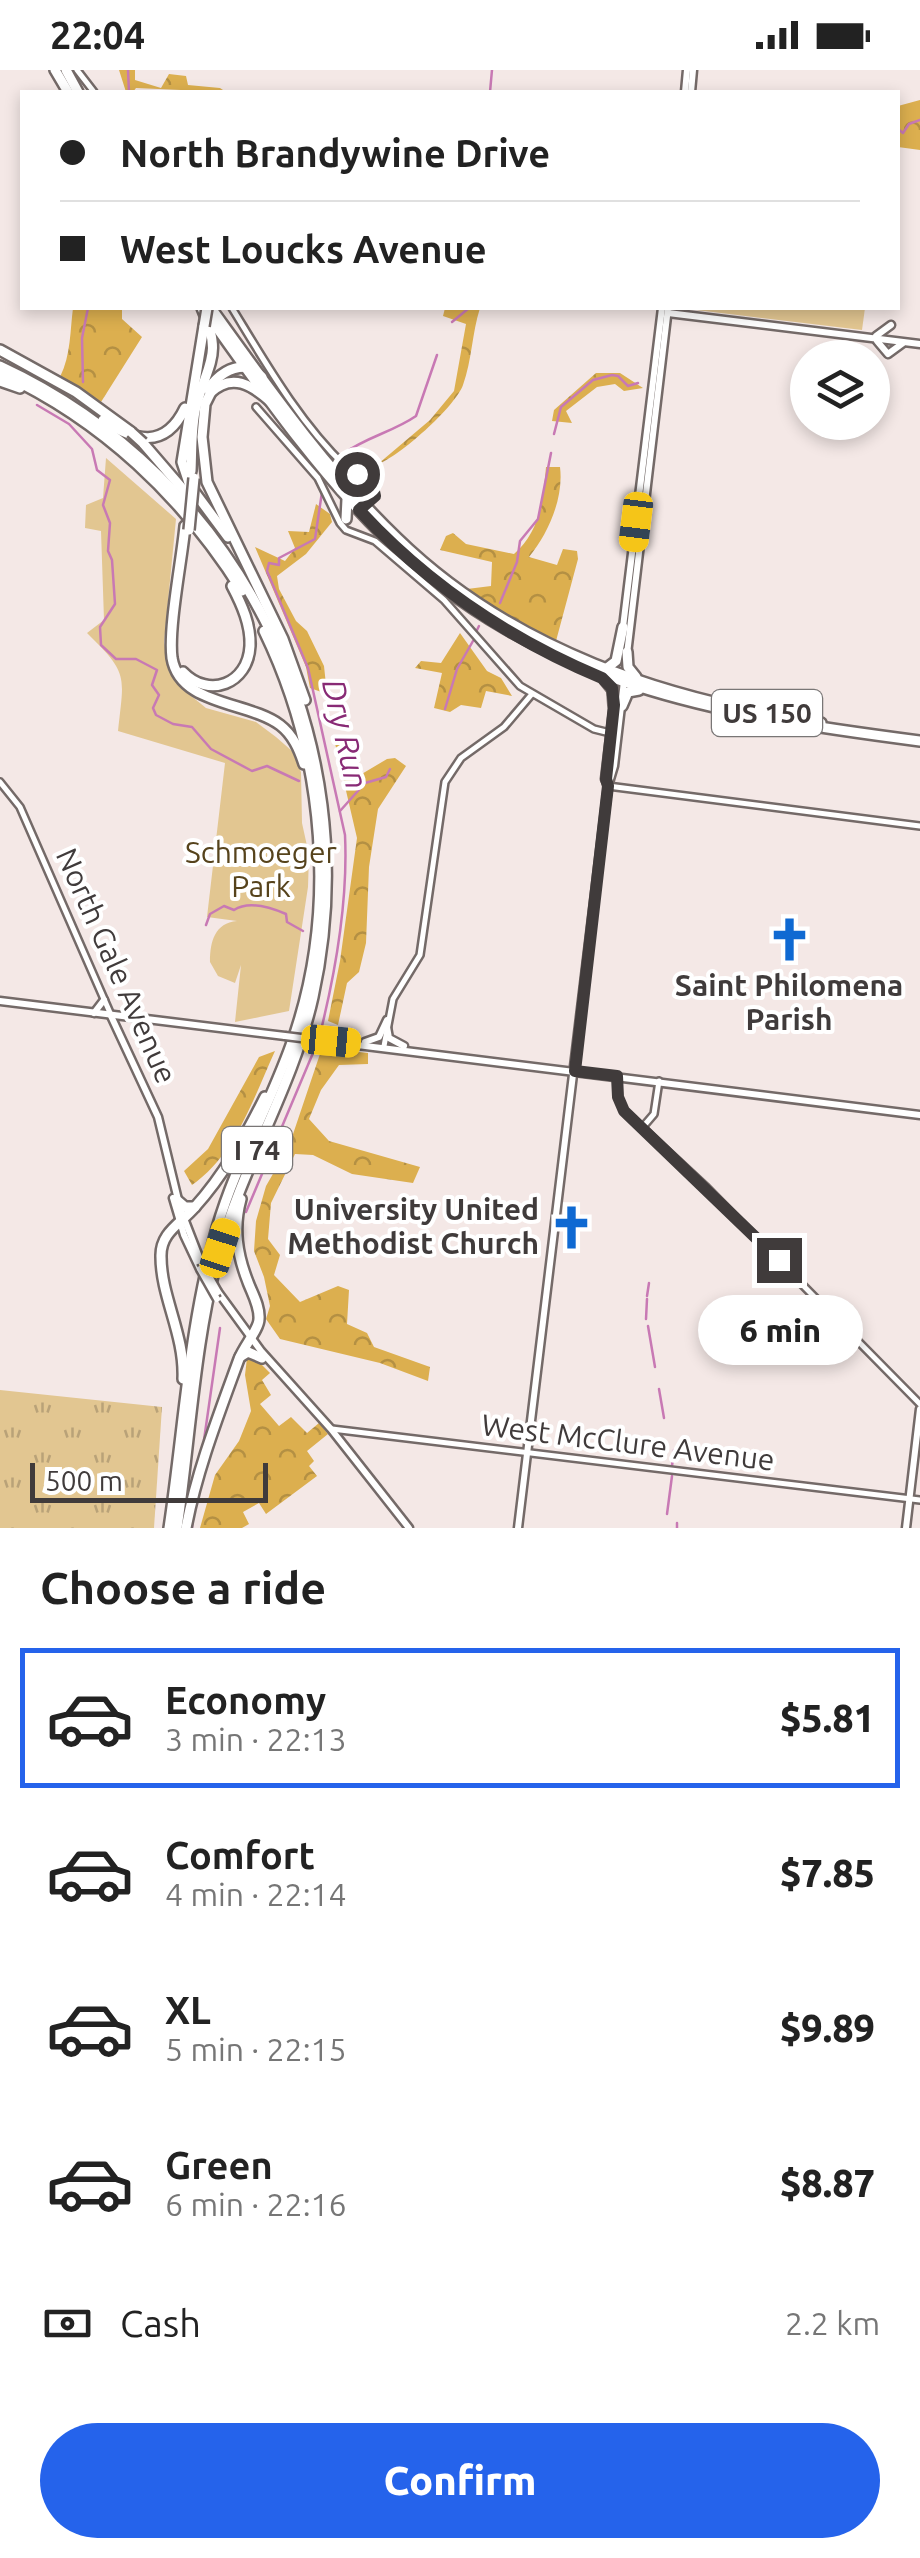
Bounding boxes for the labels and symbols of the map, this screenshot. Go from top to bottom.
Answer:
route start [335,452,380,497]
car [617,490,655,554]
water label: Dry Run [316,675,376,792]
road number: US 150 [712,690,822,736]
park label: Schmoeger Park [185,835,338,903]
street label: North Gale Avenue [50,843,184,1088]
church icon: Saint Philomena Parish [765,915,813,963]
place label: Saint Philomena Parish [675,968,903,1036]
car [300,1023,362,1059]
road number: I 74 [222,1127,292,1173]
place label: University United Methodist Church [287,1192,539,1260]
church icon: University United Methodist Church [548,1203,596,1251]
car [196,1215,244,1281]
route end [757,1238,802,1283]
callout: 6 min [696,1295,862,1365]
street label: West McClure Avenue [480,1407,776,1477]
scale bar [30,1458,268,1502]

